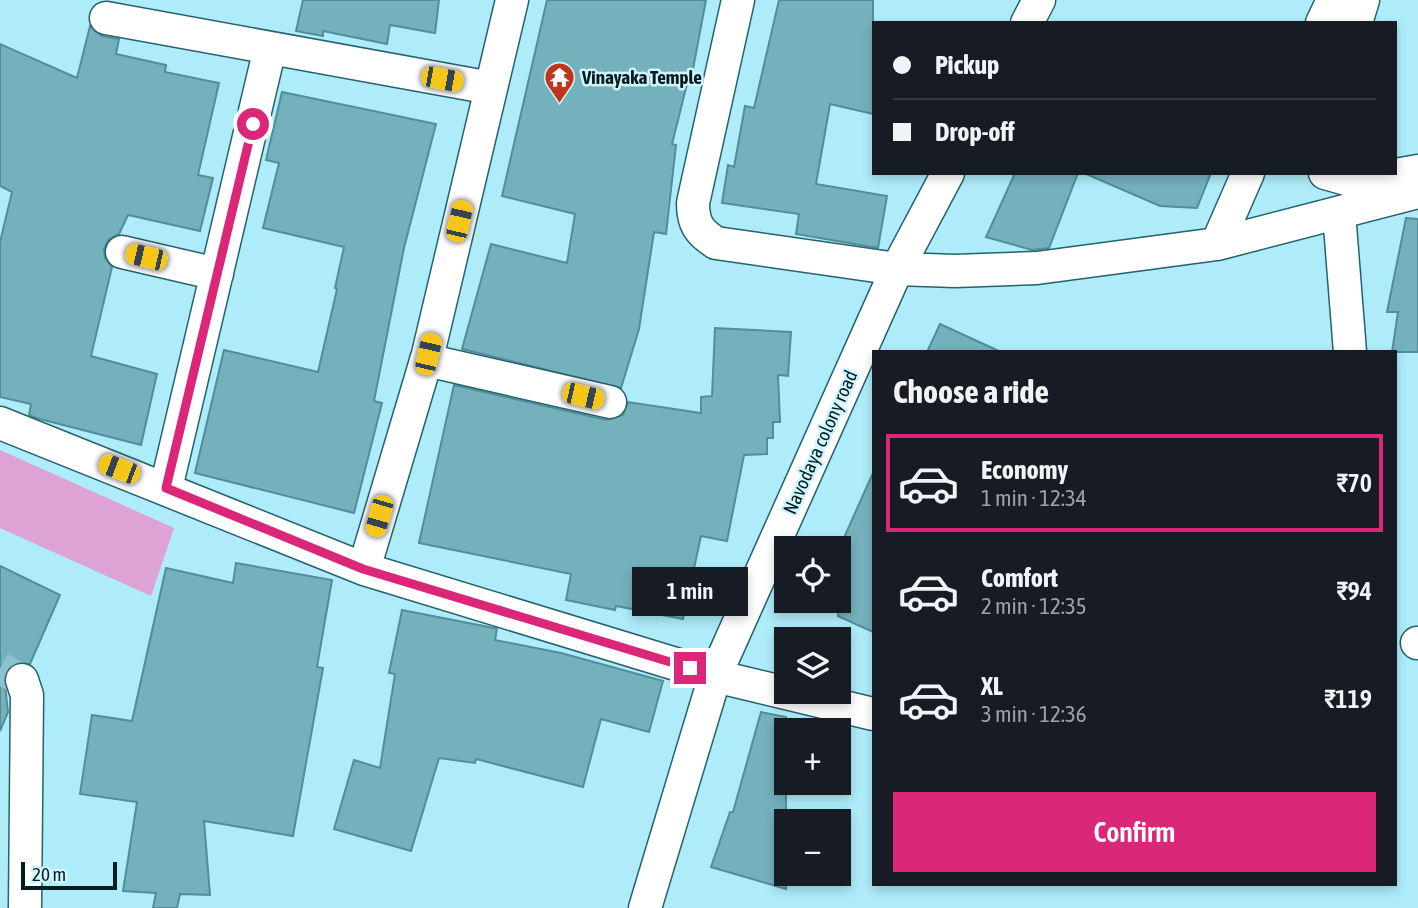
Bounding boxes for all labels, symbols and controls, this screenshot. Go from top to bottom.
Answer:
text: Pickup [935,50,999,80]
temple icon: Vinayaka Temple [542,60,576,104]
car [420,65,465,93]
place label: Vinayaka Temple [581,66,702,88]
route start [237,108,269,140]
text: Drop-off [935,117,1015,147]
car [445,198,474,244]
car [124,242,169,272]
car [414,331,443,377]
street label: Navodaya colony road [778,367,862,517]
text: Choose a ride [893,373,1049,410]
car [561,381,606,411]
car [96,452,143,486]
icon: car [897,452,960,515]
text: Economy [981,455,1068,485]
text: ₹70 [1336,468,1372,498]
text: 1 min · 12:34 [981,485,1087,511]
car [364,493,395,539]
map controls [774,536,851,886]
button: locate [774,536,851,613]
icon: car [897,560,960,623]
text: Comfort [981,563,1058,593]
callout: 1 min [632,566,748,616]
text: ₹94 [1336,576,1372,606]
text: 1 min [667,578,713,604]
text: 2 min · 12:35 [981,593,1087,619]
button: layers [774,627,851,704]
route end [674,652,706,684]
icon: car [897,668,960,731]
text: XL [981,671,1003,701]
text: ₹119 [1324,684,1372,714]
text: 3 min · 12:36 [981,701,1087,727]
button: + [774,718,851,795]
button: Confirm [893,792,1376,872]
button: − [774,809,851,886]
scale bar [21,859,117,891]
text: 20 m [32,863,66,885]

